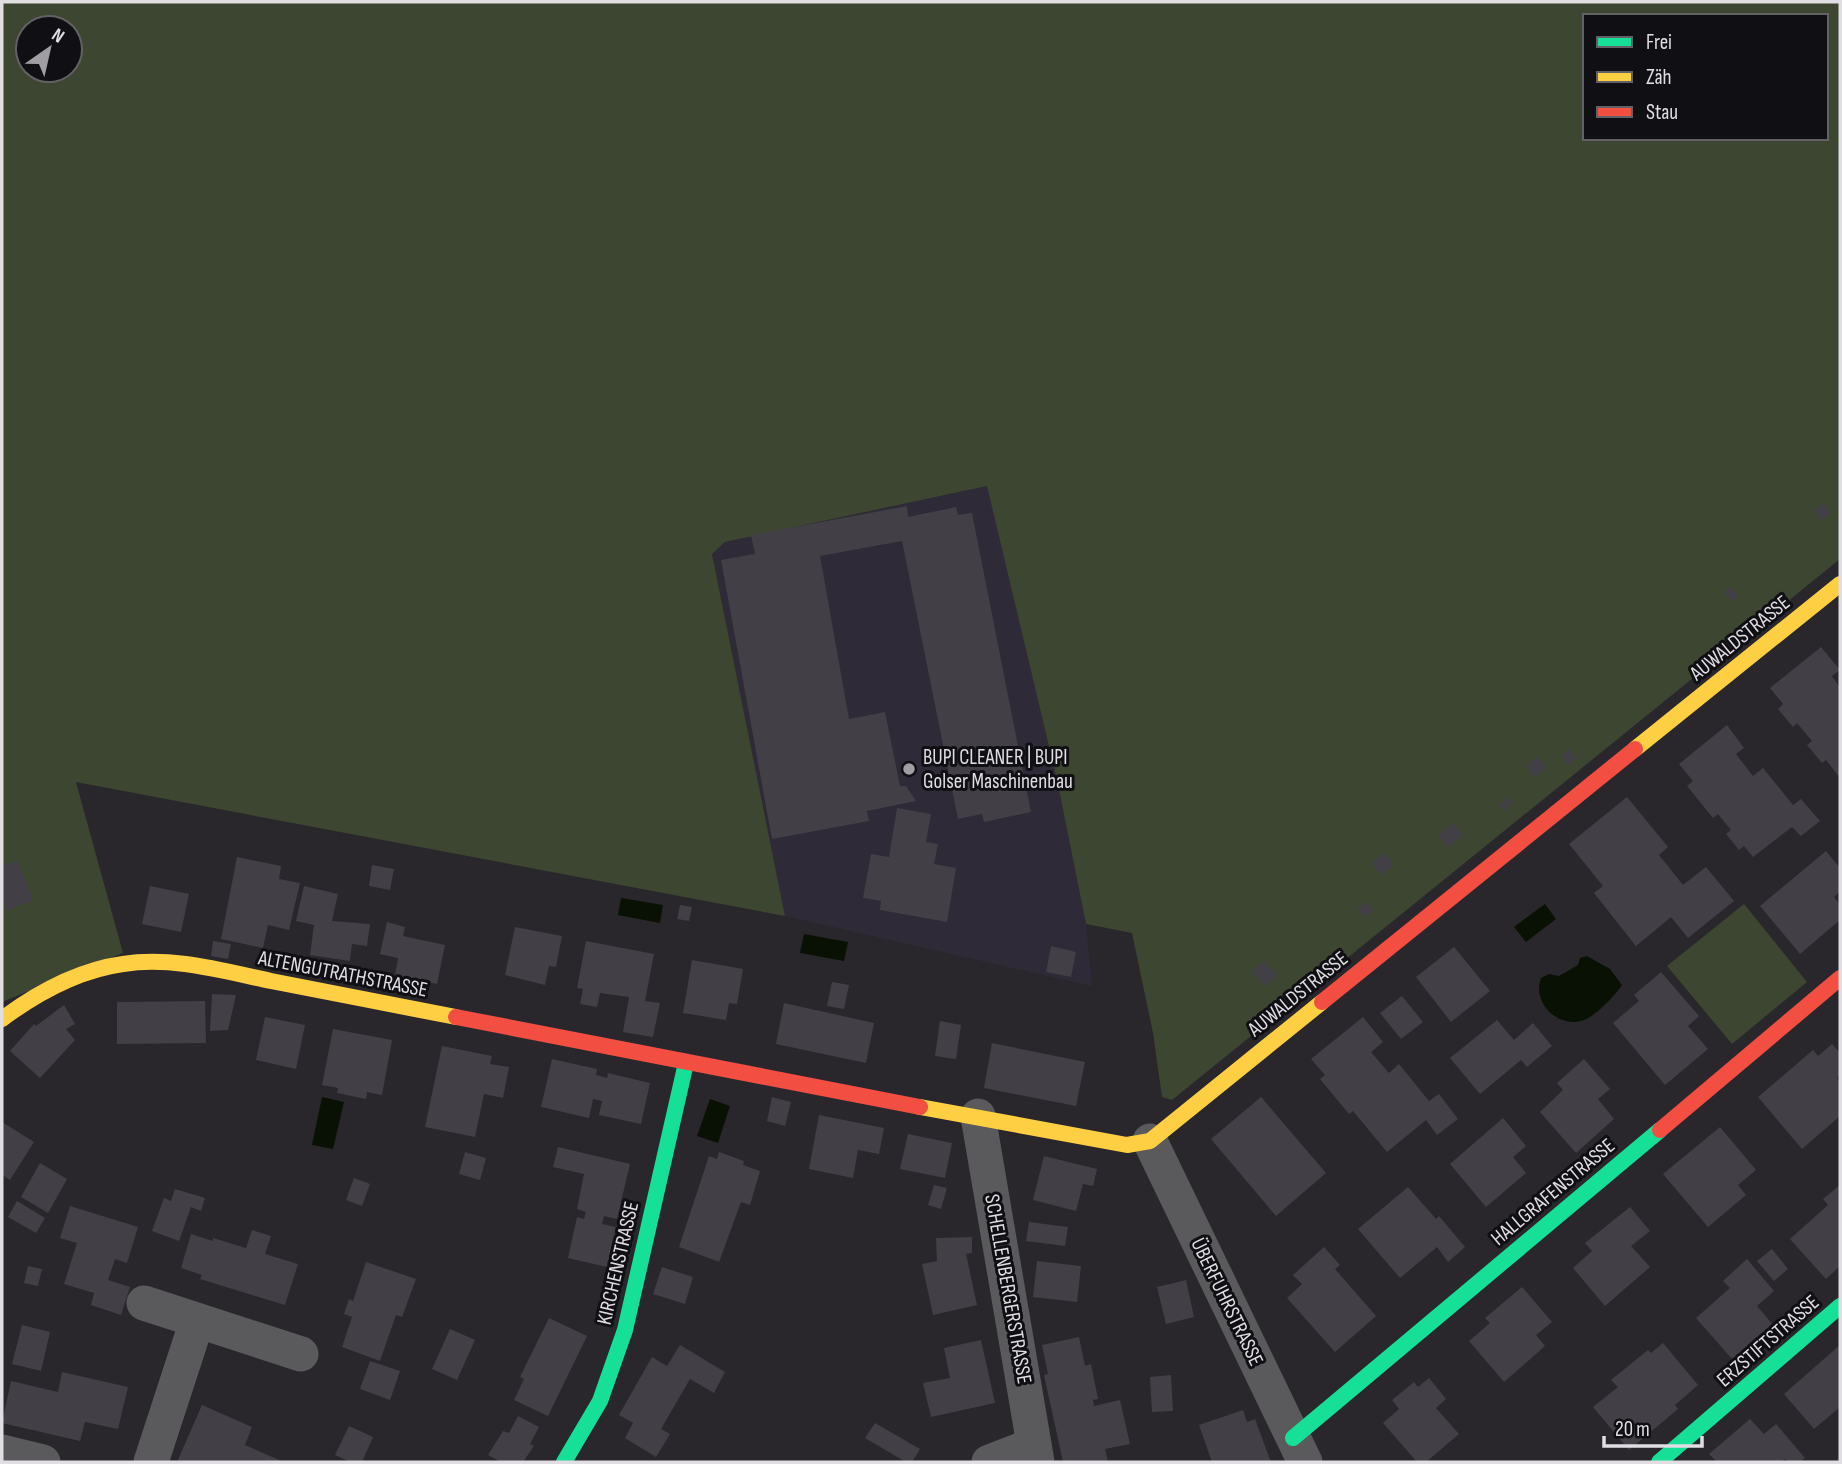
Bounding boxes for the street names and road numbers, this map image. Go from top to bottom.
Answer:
street label: AUWALDSTRASSE [1684,590,1795,687]
street label: ALTENGUTRATHSTRASSE [255,945,430,1003]
street label: AUWALDSTRASSE [1242,946,1353,1043]
street label: HALLGRAFENSTRASSE [1486,1133,1620,1251]
street label: SCHELLENBERGERSTRASSE [979,1192,1037,1386]
street label: KIRCHENSTRASSE [592,1199,644,1327]
street label: ÜBERFUHRSTRASSE [1185,1234,1269,1370]
street label: ERZSTIFTSTRASSE [1712,1290,1824,1392]

